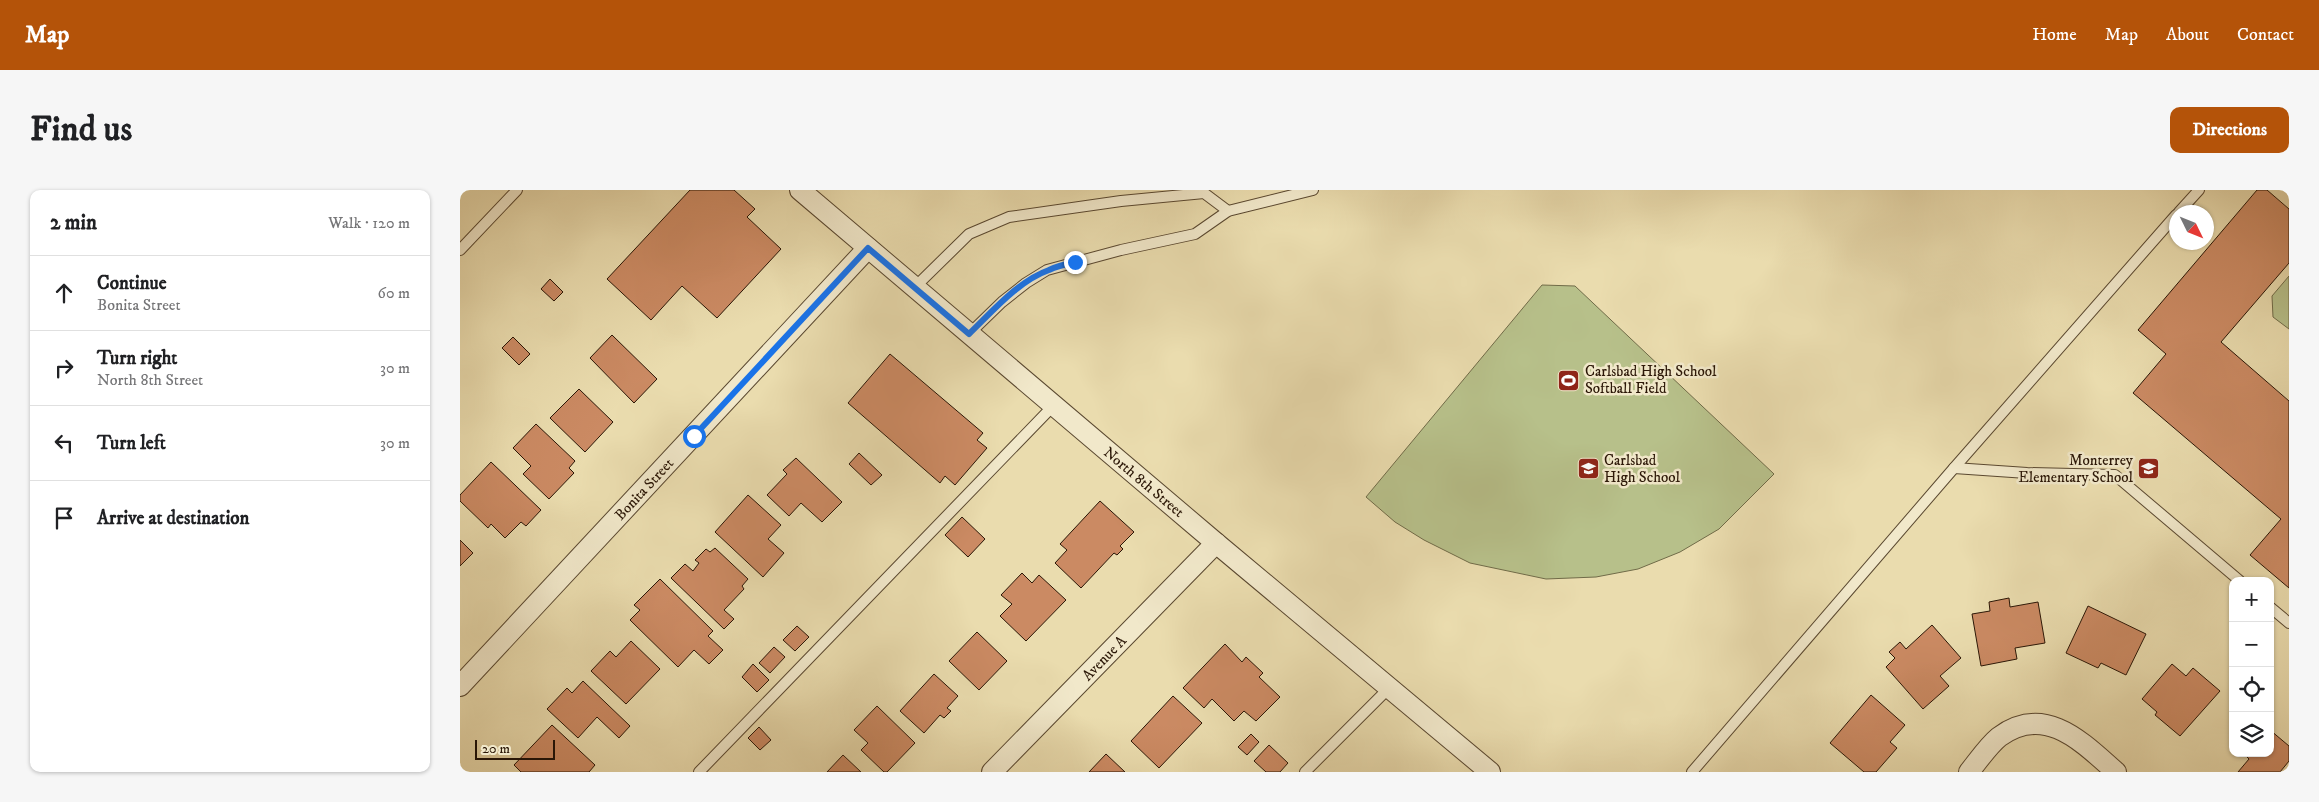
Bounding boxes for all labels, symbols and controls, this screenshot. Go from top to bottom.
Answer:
text: Map [25,20,69,50]
text: Home [2032,24,2077,46]
text: Map [2105,24,2138,46]
text: About [2166,24,2209,46]
text: Contact [2237,24,2294,46]
button: Directions [2170,107,2289,153]
text: Find us [30,108,132,152]
north arrow [2169,205,2214,250]
text: 2 min [50,210,97,236]
text: Walk · 120 m [328,213,410,233]
route end [1064,251,1087,274]
text: Continue [97,272,167,295]
icon: ahead [50,279,78,307]
text: 60 m [378,283,410,303]
text: Bonita Street [97,295,181,315]
text: Turn right [97,347,177,370]
icon: right [50,354,78,382]
text: 30 m [380,358,410,378]
place label: Carlsbad High School Softball Field [1585,362,1717,398]
sports icon: Carlsbad High School Softball Field [1557,368,1581,392]
text: North 8th Street [97,370,203,390]
route start [683,425,706,448]
icon: left [50,429,78,457]
text: Turn left [97,432,166,455]
text: 30 m [380,433,410,453]
street label: North 8th Street [1099,443,1188,522]
place label: Carlsbad High School [1604,451,1681,487]
place label: Monterrey Elementary School [2018,451,2134,487]
street label: Bonita Street [611,454,678,524]
school or university icon: Carlsbad High School [1576,457,1600,481]
school or university icon: Monterrey Elementary School [2137,457,2161,481]
icon: arrive [50,504,78,532]
text: Arrive at destination [97,507,249,530]
map controls [2229,577,2274,757]
button: + [2229,577,2274,622]
button: − [2229,622,2274,667]
street label: Avenue A [1078,631,1131,685]
button: locate [2229,667,2274,712]
button: layers [2229,712,2274,757]
scale bar [475,737,555,760]
text: 20 m [482,740,510,758]

